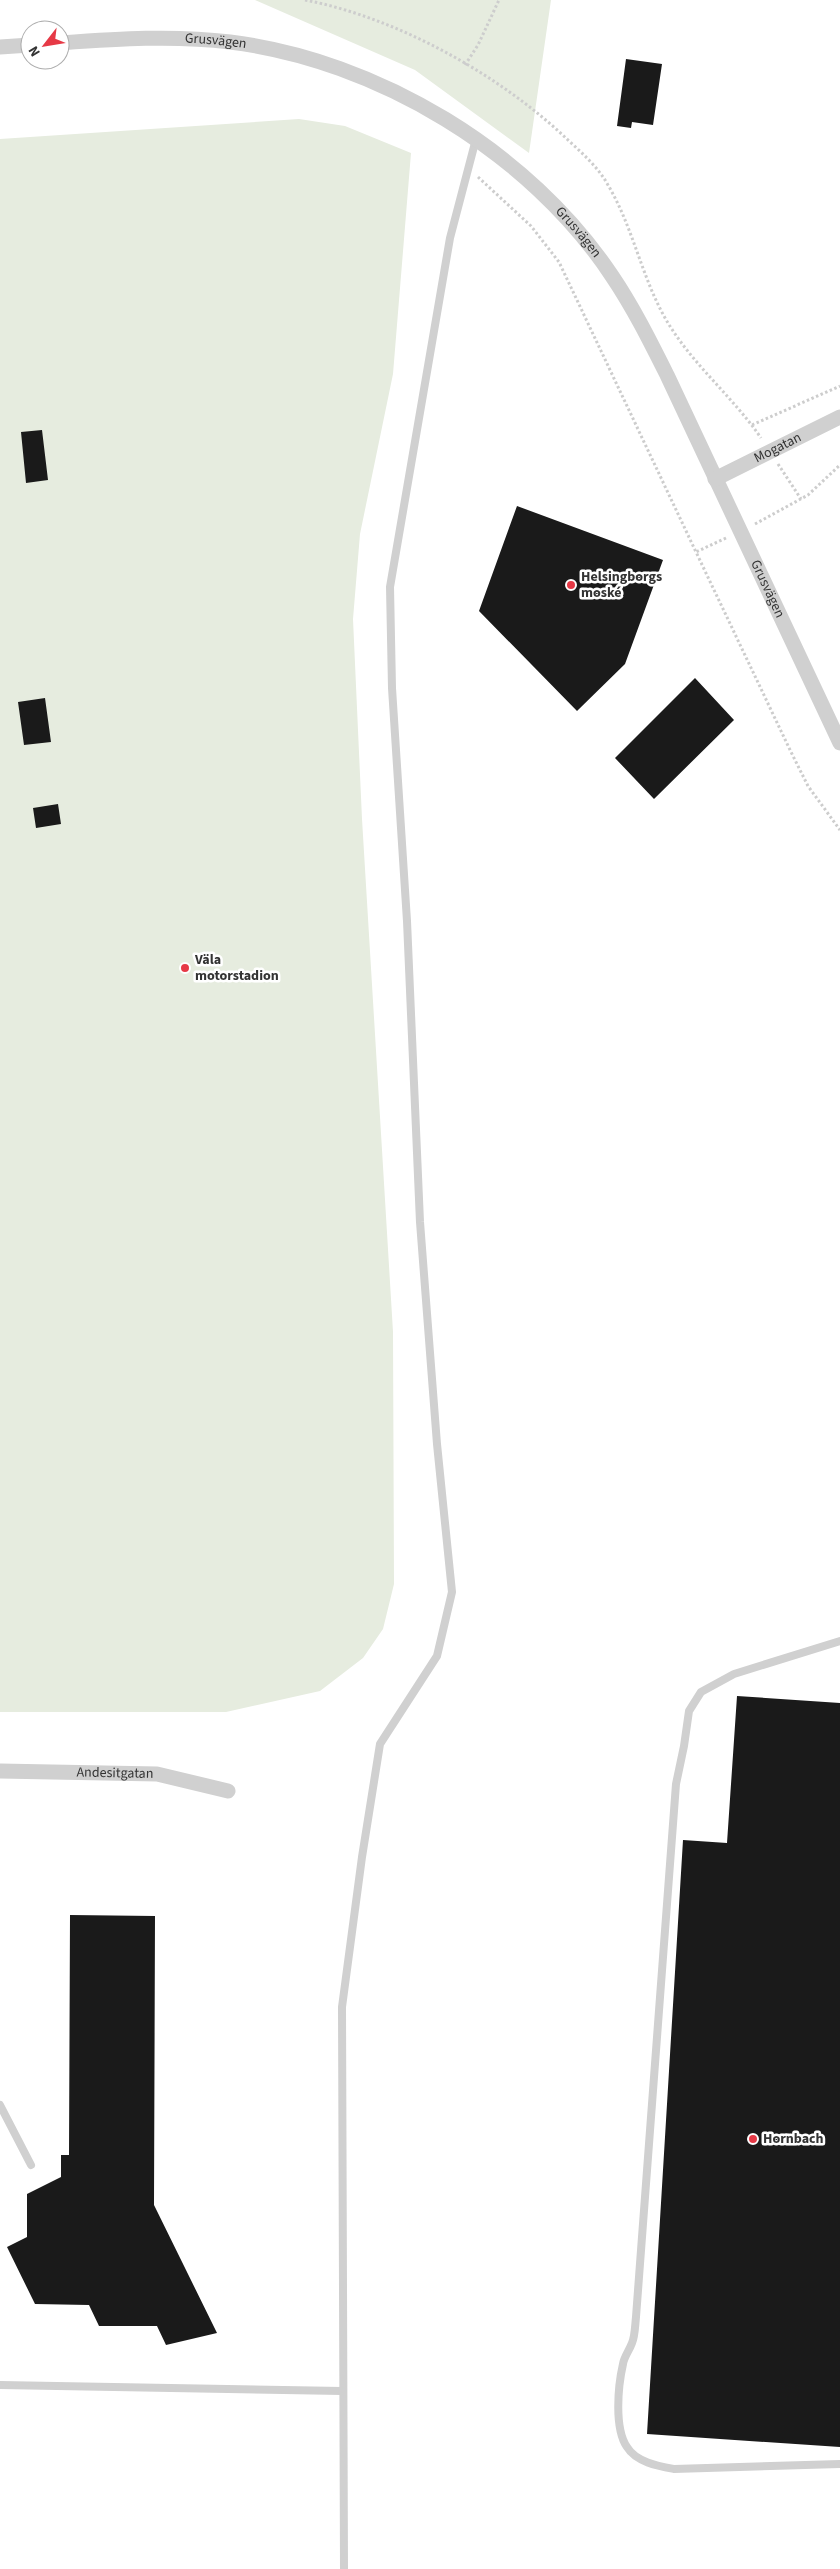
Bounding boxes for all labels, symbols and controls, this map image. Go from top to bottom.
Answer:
north arrow [20,20,70,70]
street label: Grusvägen [185,29,248,54]
text: N [24,42,46,60]
street label: Grusvägen [551,202,606,262]
street label: Mogatan [751,428,805,468]
street label: Grusvägen [745,557,790,621]
place label: Helsingborgs moské [581,567,662,603]
marker: Helsingborgs moské [565,579,577,591]
place label: Väla motorstadion [194,950,279,986]
marker: Väla motorstadion [179,962,191,974]
street label: Andesitgatan [76,1762,154,1784]
place label: Hornbach [763,2129,824,2149]
marker: Hornbach [747,2133,759,2145]

